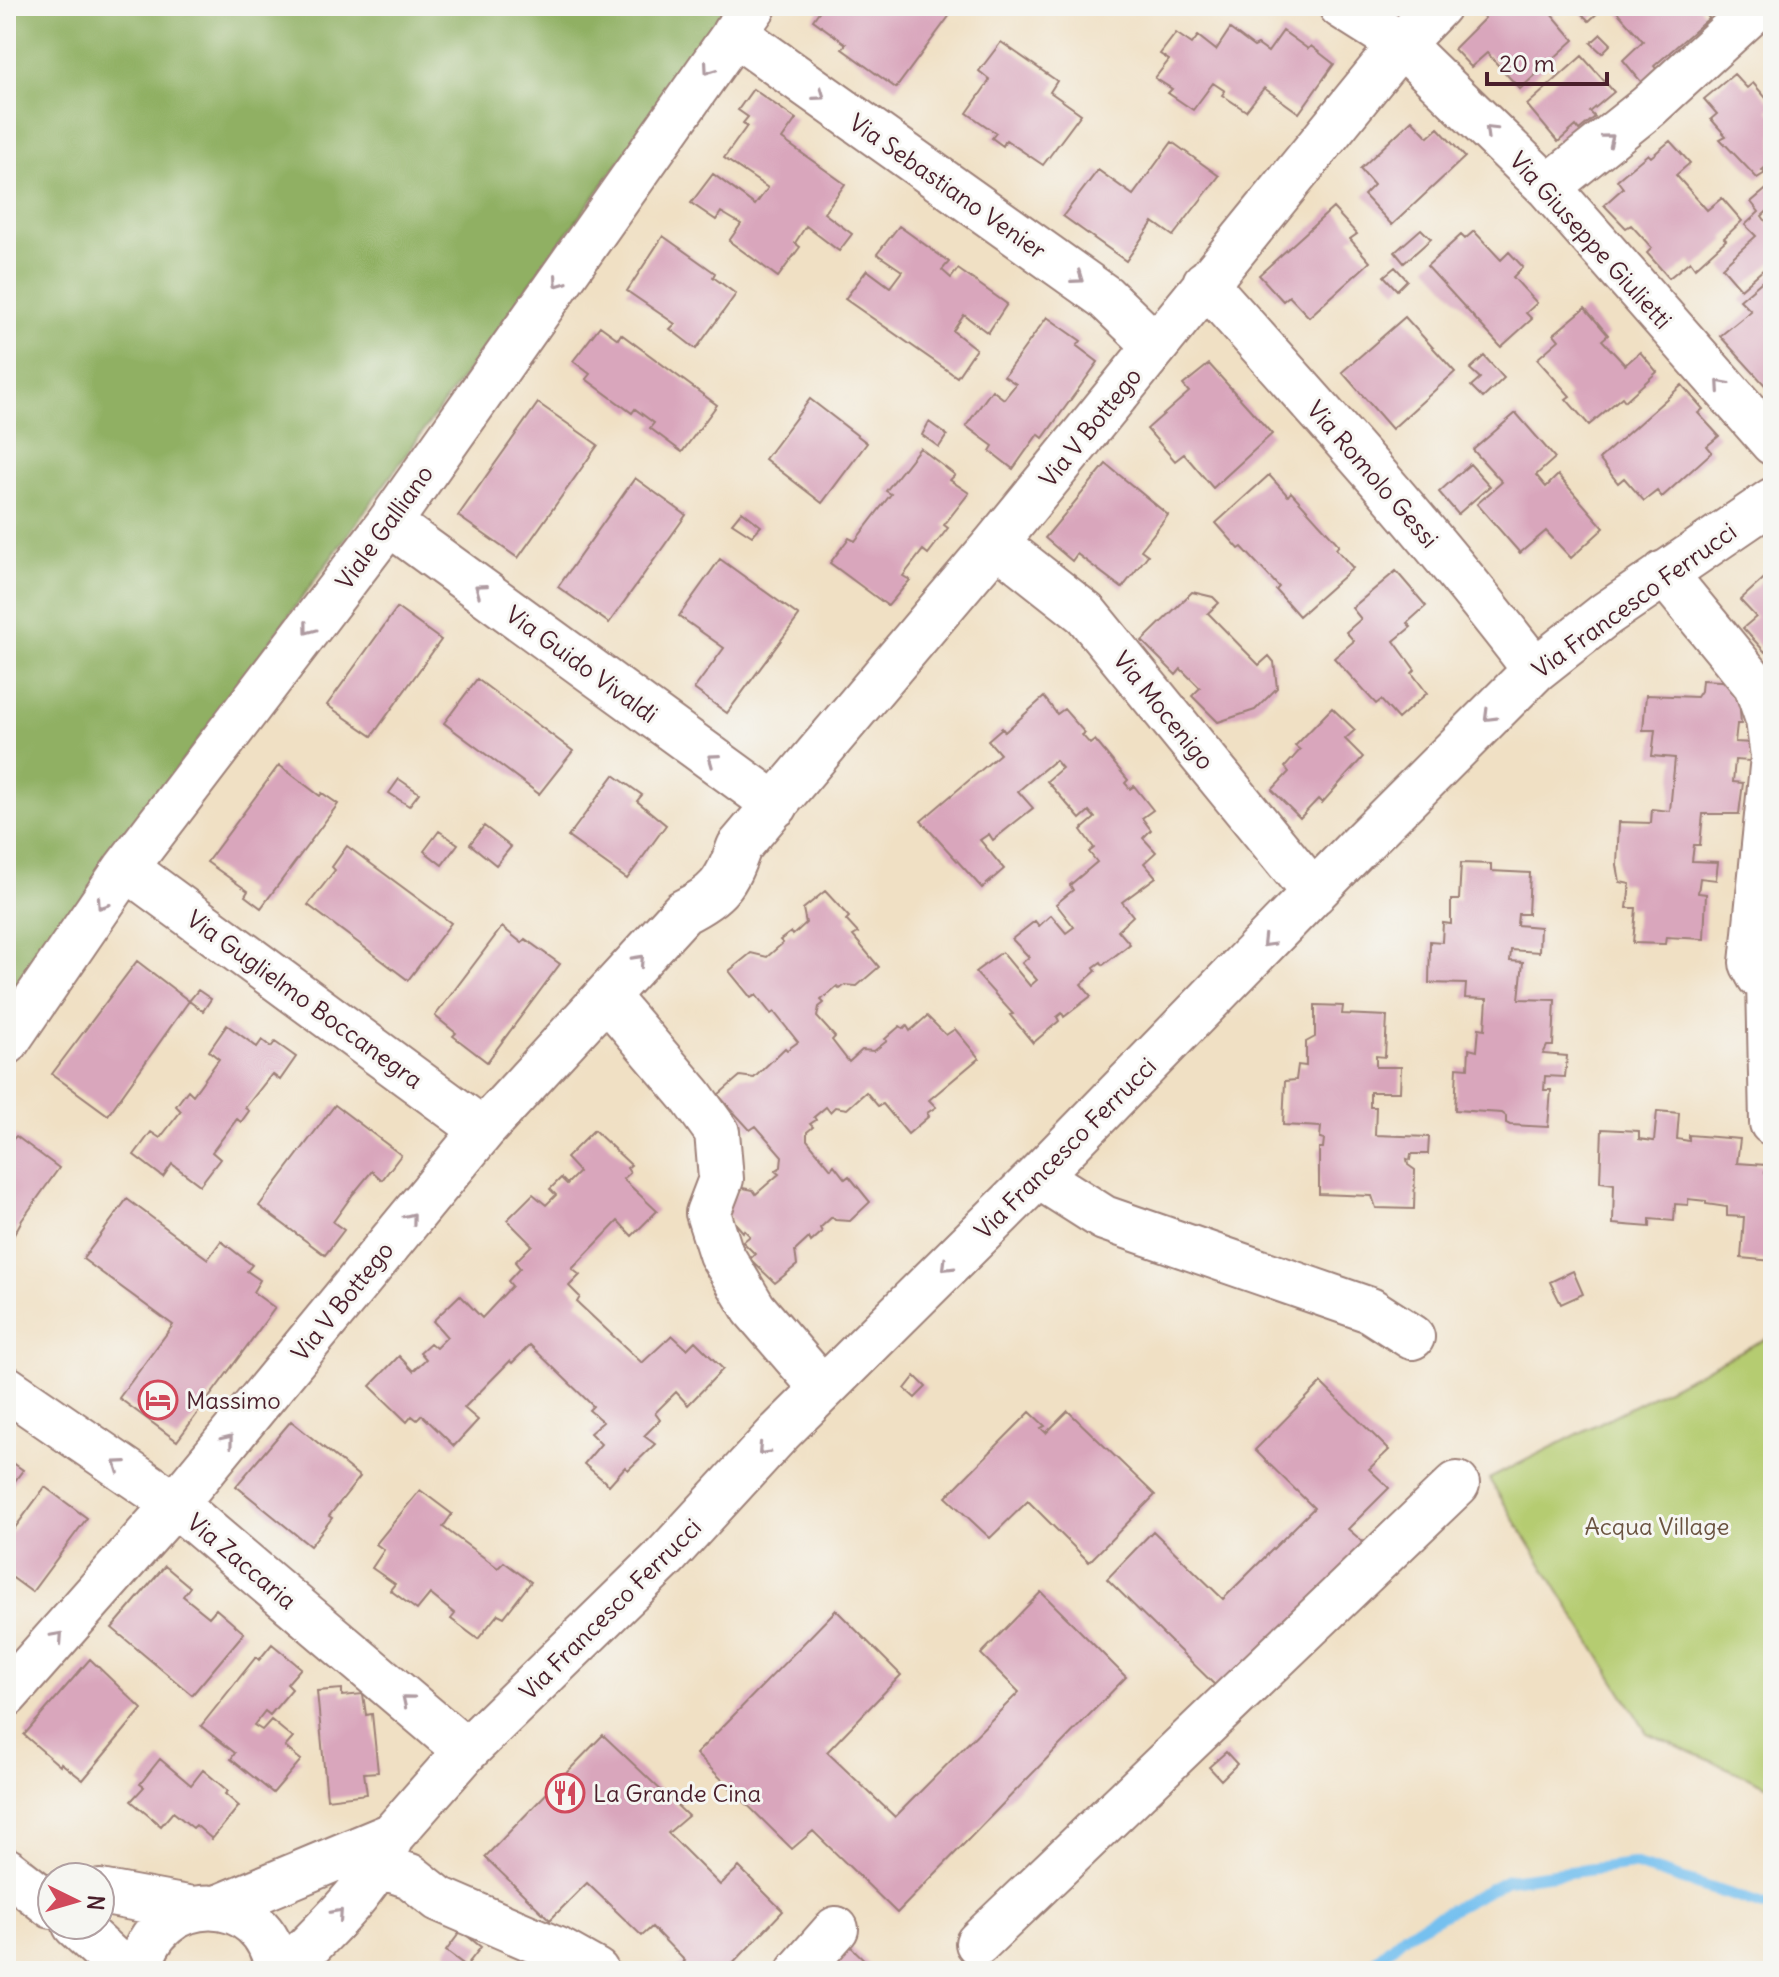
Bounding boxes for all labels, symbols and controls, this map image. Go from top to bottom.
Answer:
scale bar [1487,36,1607,86]
text: 20 m [1499,48,1555,78]
one-way arrow [704,61,719,75]
one-way arrow [812,85,826,100]
street label: Via Sebastiano Venier [844,107,1052,265]
one-way arrow [1485,126,1499,140]
one-way arrow [1599,134,1614,148]
street label: Via Giuseppe Giulietti [1503,145,1679,335]
one-way arrow [1069,268,1084,283]
one-way arrow [554,273,569,287]
street label: Via V Bottego [1033,361,1147,493]
one-way arrow [1717,379,1731,394]
street label: Via Romolo Gessi [1301,394,1445,554]
street label: Viale Galliano [329,459,439,595]
street label: Via Francesco Ferrucci [1526,516,1742,684]
one-way arrow [474,585,488,599]
street label: Via Guido Vivaldi [500,599,664,729]
one-way arrow [304,620,318,635]
street label: Via Mocenigo [1107,645,1221,775]
one-way arrow [1484,707,1498,721]
one-way arrow [707,754,721,769]
one-way arrow [97,895,112,909]
street label: Via Guglielmo Boccanegra [181,903,429,1095]
one-way arrow [1262,933,1277,947]
one-way arrow [629,955,644,970]
street label: Via Francesco Ferrucci [968,1051,1162,1245]
one-way arrow [401,1213,416,1227]
street label: Via V Bottego [285,1235,399,1367]
one-way arrow [942,1257,956,1272]
hotel icon: Massimo [137,1379,179,1421]
place label: Massimo [186,1385,281,1415]
one-way arrow [218,1435,233,1449]
one-way arrow [758,1441,773,1455]
one-way arrow [113,1460,127,1475]
street label: Via Zaccaria [181,1507,303,1615]
park label: Acqua Village [1584,1511,1730,1541]
street label: Via Francesco Ferrucci [513,1512,707,1706]
one-way arrow [48,1631,63,1646]
one-way arrow [402,1695,416,1710]
restaurant icon: La Grande Cina [544,1772,586,1814]
place label: La Grande Cina [593,1778,761,1808]
north arrow [36,1861,116,1941]
text: N [81,1894,111,1912]
one-way arrow [329,1909,343,1924]

